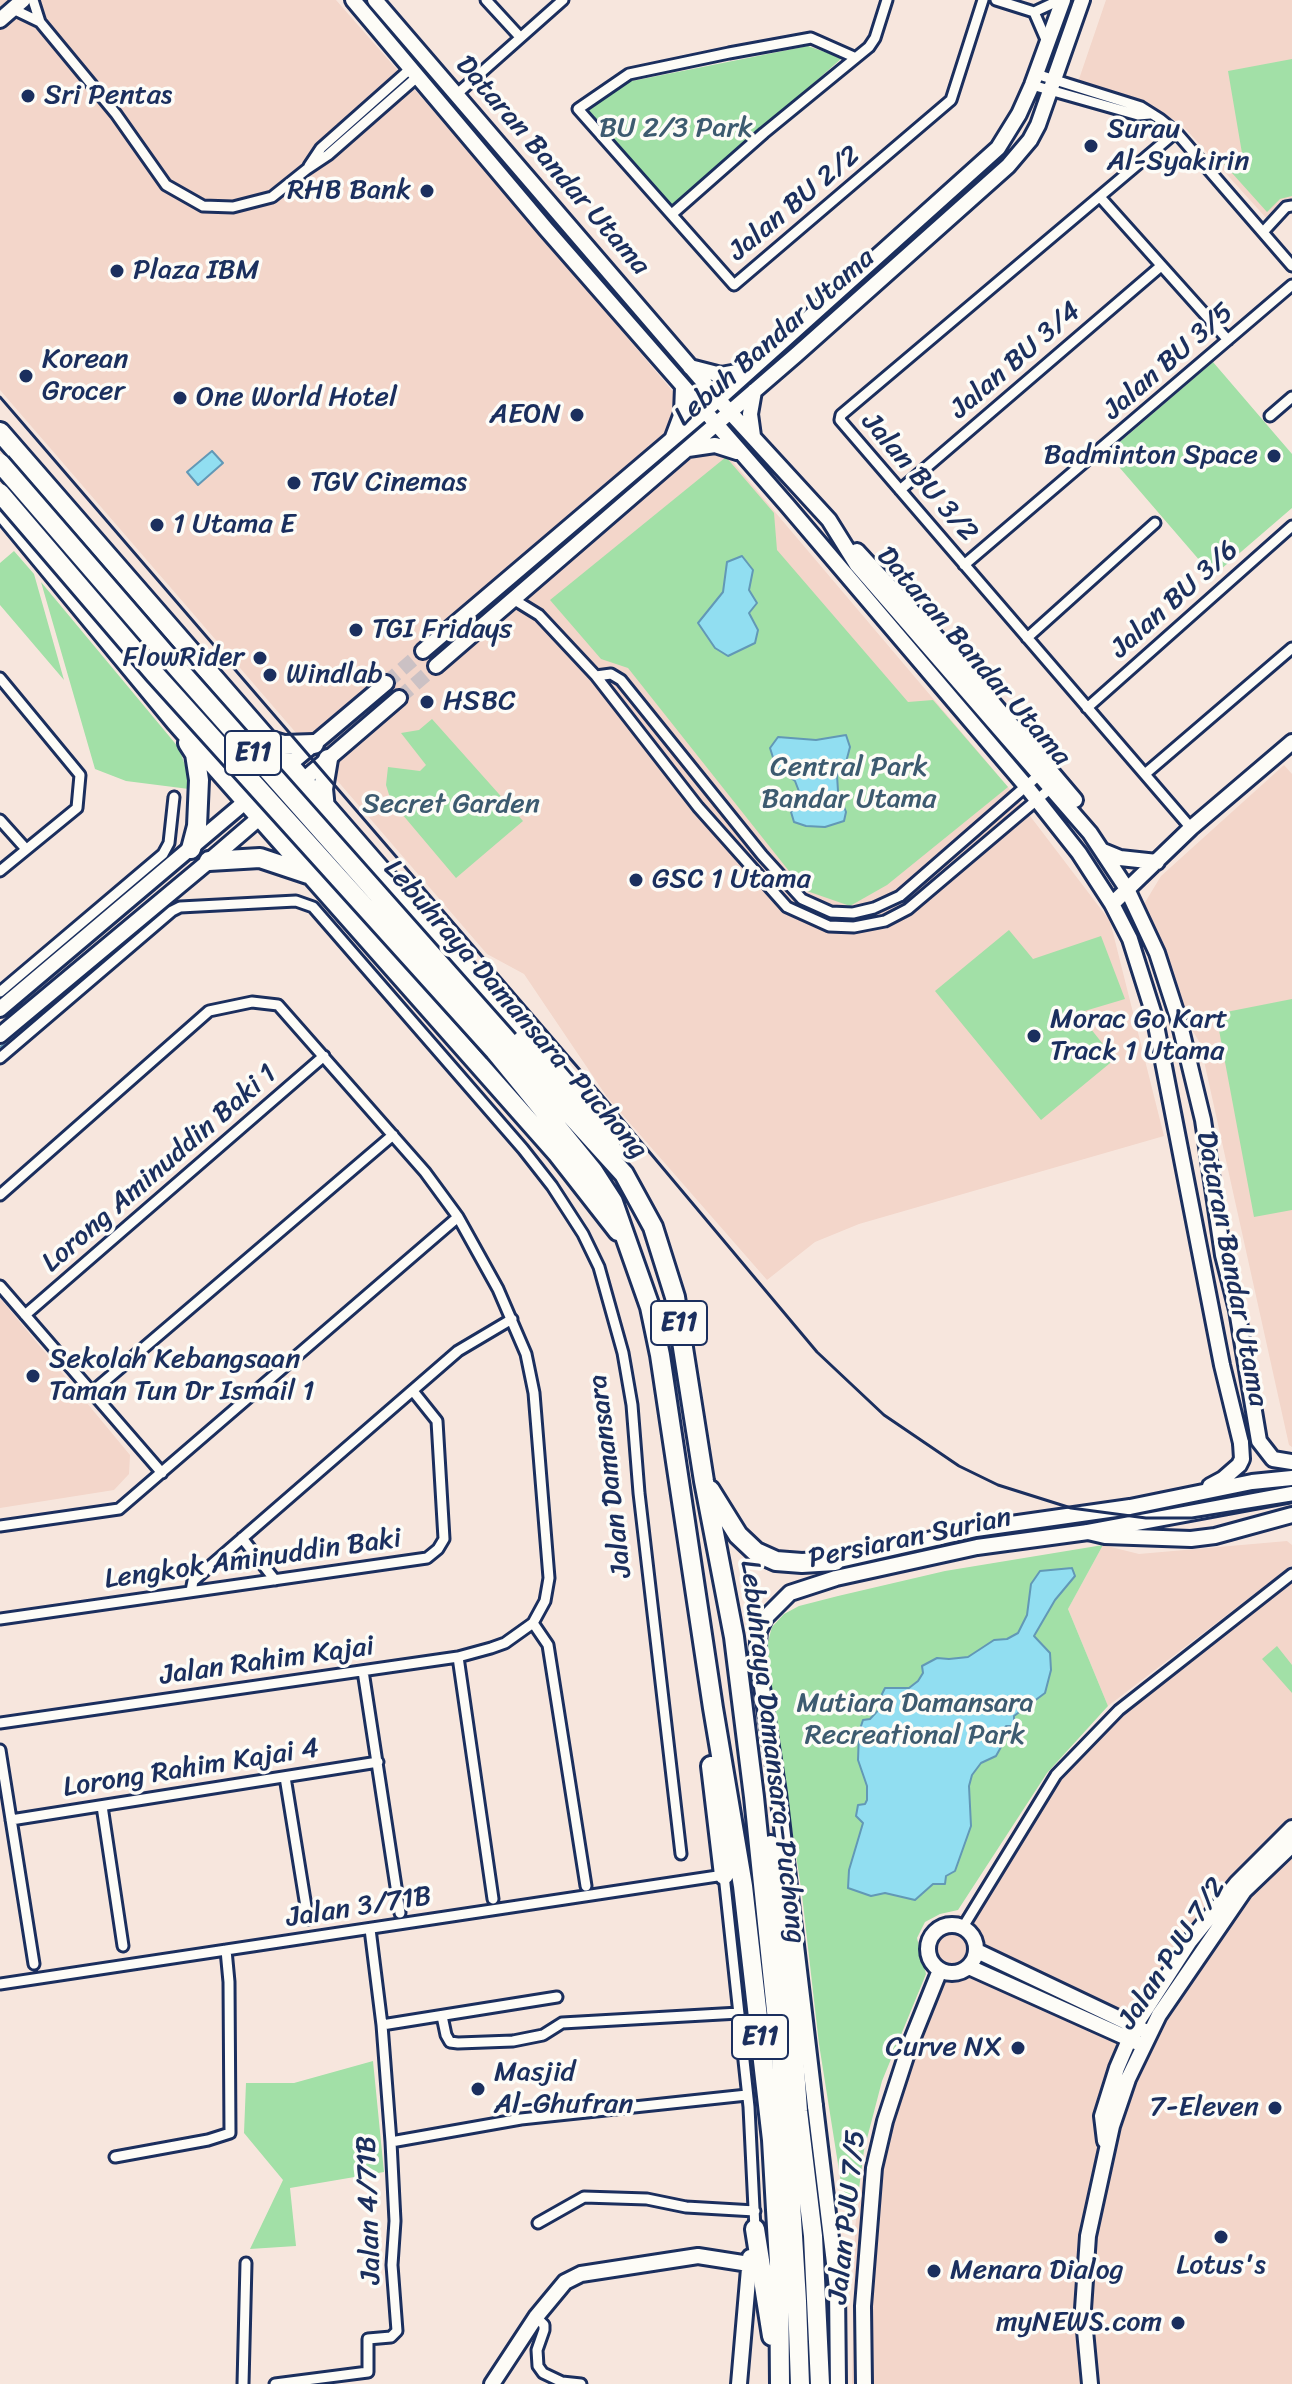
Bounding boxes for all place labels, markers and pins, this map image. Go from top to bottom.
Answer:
place label: Sri Pentas [44,79,172,113]
marker: Sri Pentas [19,87,37,105]
place label: Surau Al-Syakirin [1107,113,1249,179]
marker: Surau Al-Syakirin [1082,137,1100,155]
place label: RHB Bank [287,174,411,208]
marker: RHB Bank [418,182,436,200]
place label: Plaza IBM [133,254,259,288]
marker: Plaza IBM [108,262,126,280]
place label: Korean Grocer [42,343,128,409]
marker: Korean Grocer [17,367,35,385]
place label: One World Hotel [196,381,397,415]
marker: One World Hotel [171,389,189,407]
place label: AEON [490,398,561,432]
marker: AEON [568,406,586,424]
place label: Badminton Space [1044,439,1258,473]
marker: Badminton Space [1265,447,1283,465]
place label: TGV Cinemas [310,466,467,500]
marker: TGV Cinemas [285,474,303,492]
place label: 1 Utama E [173,508,295,542]
marker: 1 Utama E [148,516,166,534]
place label: TGI Fridays [372,613,512,647]
marker: TGI Fridays [347,621,365,639]
place label: FlowRider [123,641,244,675]
marker: FlowRider [251,649,269,667]
place label: Windlab [286,658,383,692]
marker: Windlab [261,666,279,684]
place label: HSBC [443,685,516,719]
marker: HSBC [418,693,436,711]
place label: GSC 1 Utama [652,863,811,897]
marker: GSC 1 Utama [627,871,645,889]
place label: Morac Go Kart Track 1 Utama [1050,1003,1228,1069]
marker: Morac Go Kart Track 1 Utama [1025,1027,1043,1045]
place label: Sekolah Kebangsaan Taman Tun Dr Ismail 1 [49,1343,314,1409]
marker: Sekolah Kebangsaan Taman Tun Dr Ismail 1 [24,1367,42,1385]
place label: Curve NX [885,2031,1002,2065]
marker: Curve NX [1009,2039,1027,2057]
place label: Masjid Al-Ghufran [494,2056,633,2122]
marker: Masjid Al-Ghufran [469,2080,487,2098]
place label: 7-Eleven [1149,2091,1259,2125]
marker: 7-Eleven [1266,2099,1284,2117]
marker: Lotus's [1212,2228,1230,2246]
place label: Lotus's [1176,2249,1266,2283]
place label: Menara Dialog [950,2254,1124,2288]
marker: Menara Dialog [925,2262,943,2280]
place label: myNEWS.com [996,2306,1162,2340]
marker: myNEWS.com [1169,2314,1187,2332]

